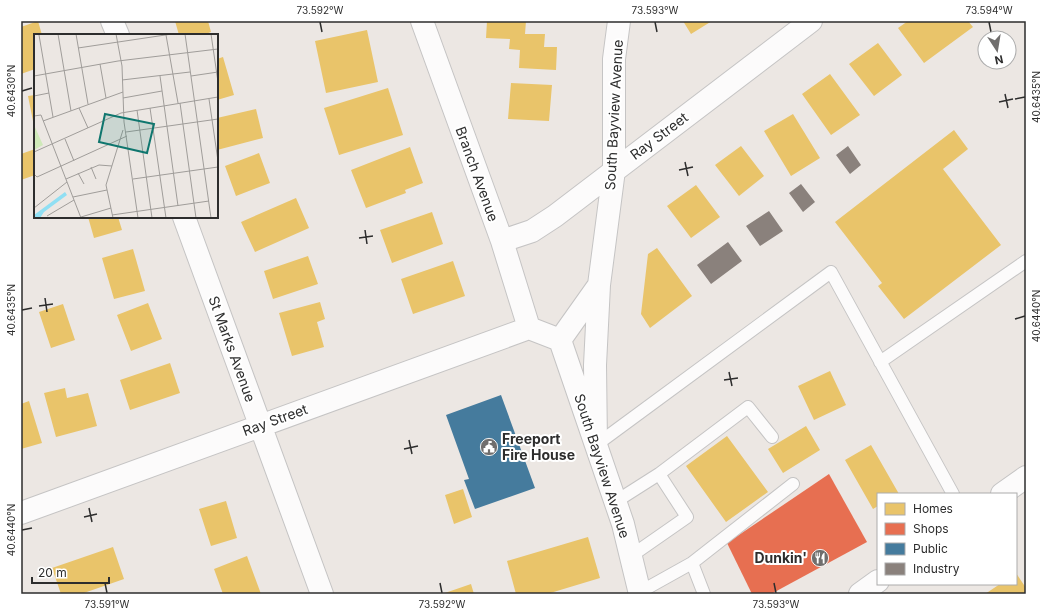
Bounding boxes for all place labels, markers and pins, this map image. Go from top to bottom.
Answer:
place label: Freeport Fire House [502,430,575,463]
public building icon: Freeport Fire House [479,437,499,457]
restaurant icon: Dunkin' [810,548,830,568]
place label: Dunkin' [754,549,807,566]

